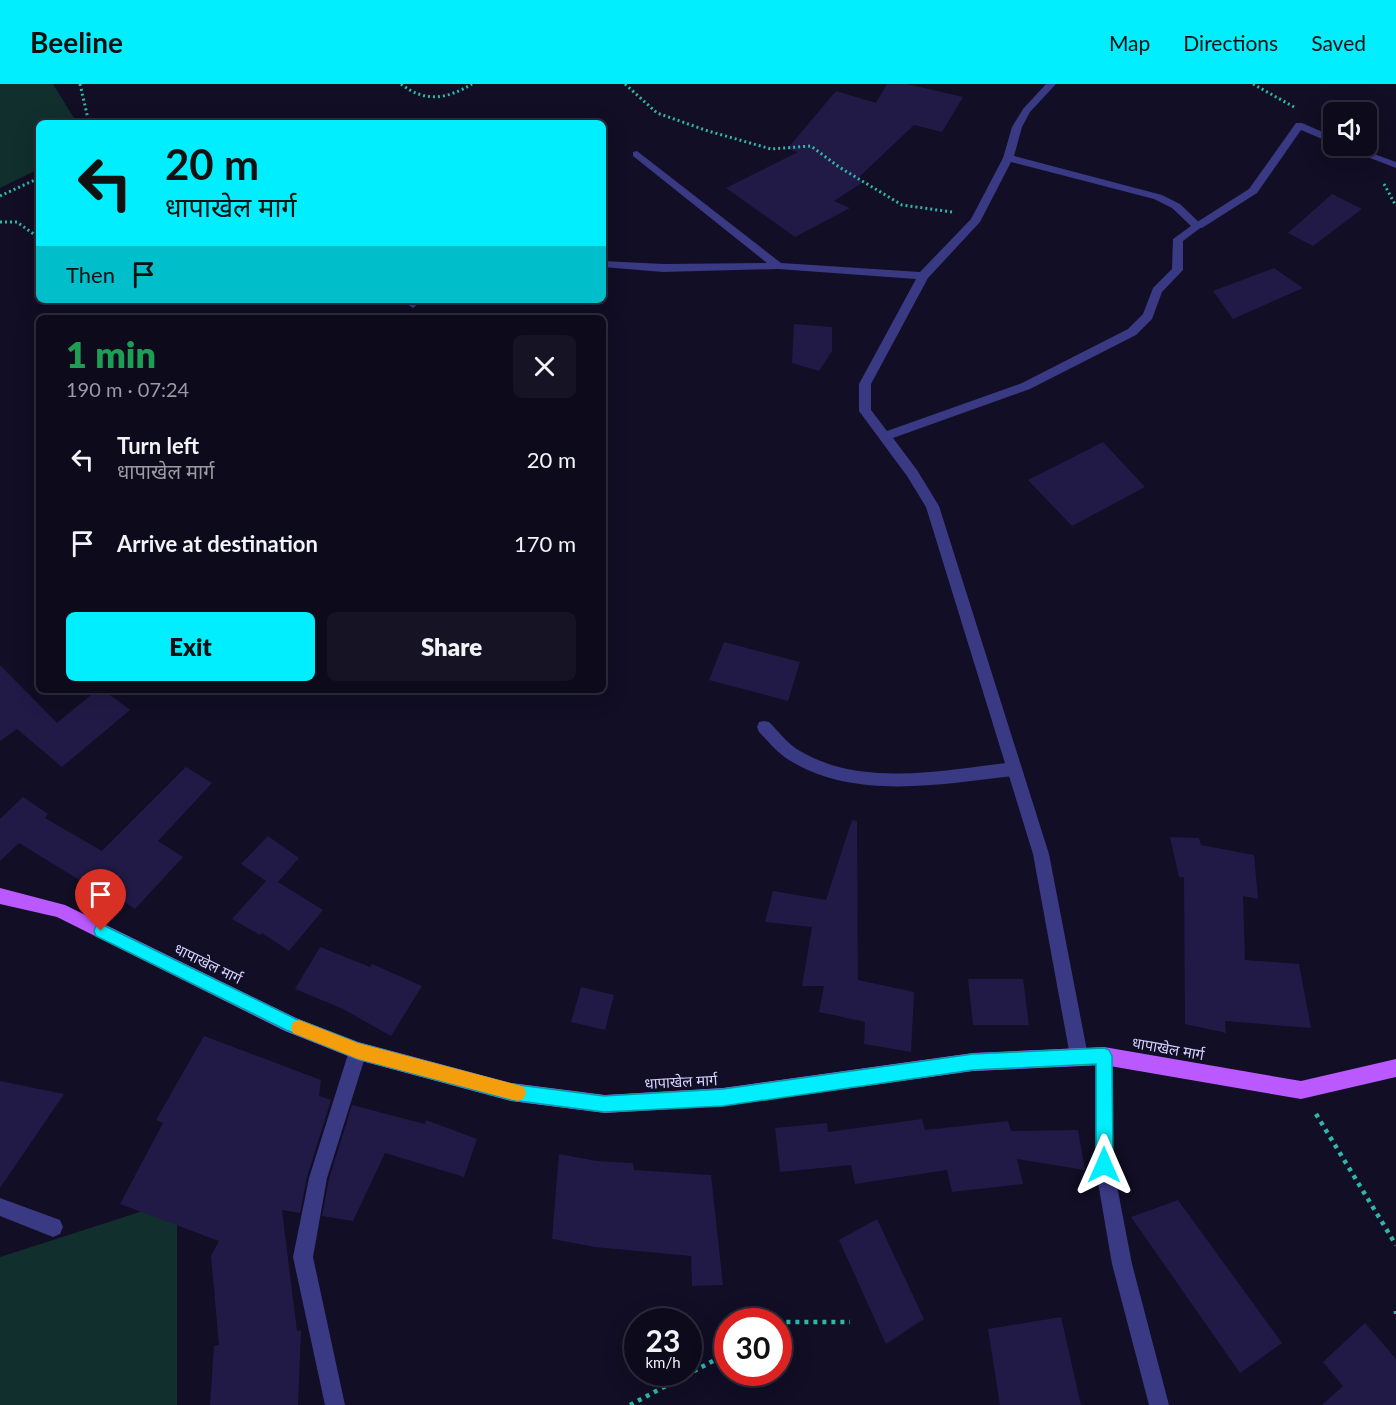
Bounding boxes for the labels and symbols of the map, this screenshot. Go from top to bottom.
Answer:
pin [75,869,126,931]
street label: धापाखेल मार्ग [172,939,246,988]
street label: धापाखेल मार्ग [1131,1033,1207,1063]
street label: धापाखेल मार्ग [644,1070,719,1092]
position arrow [1072,1133,1136,1197]
speed limit sign: 30 [714,1308,792,1386]

